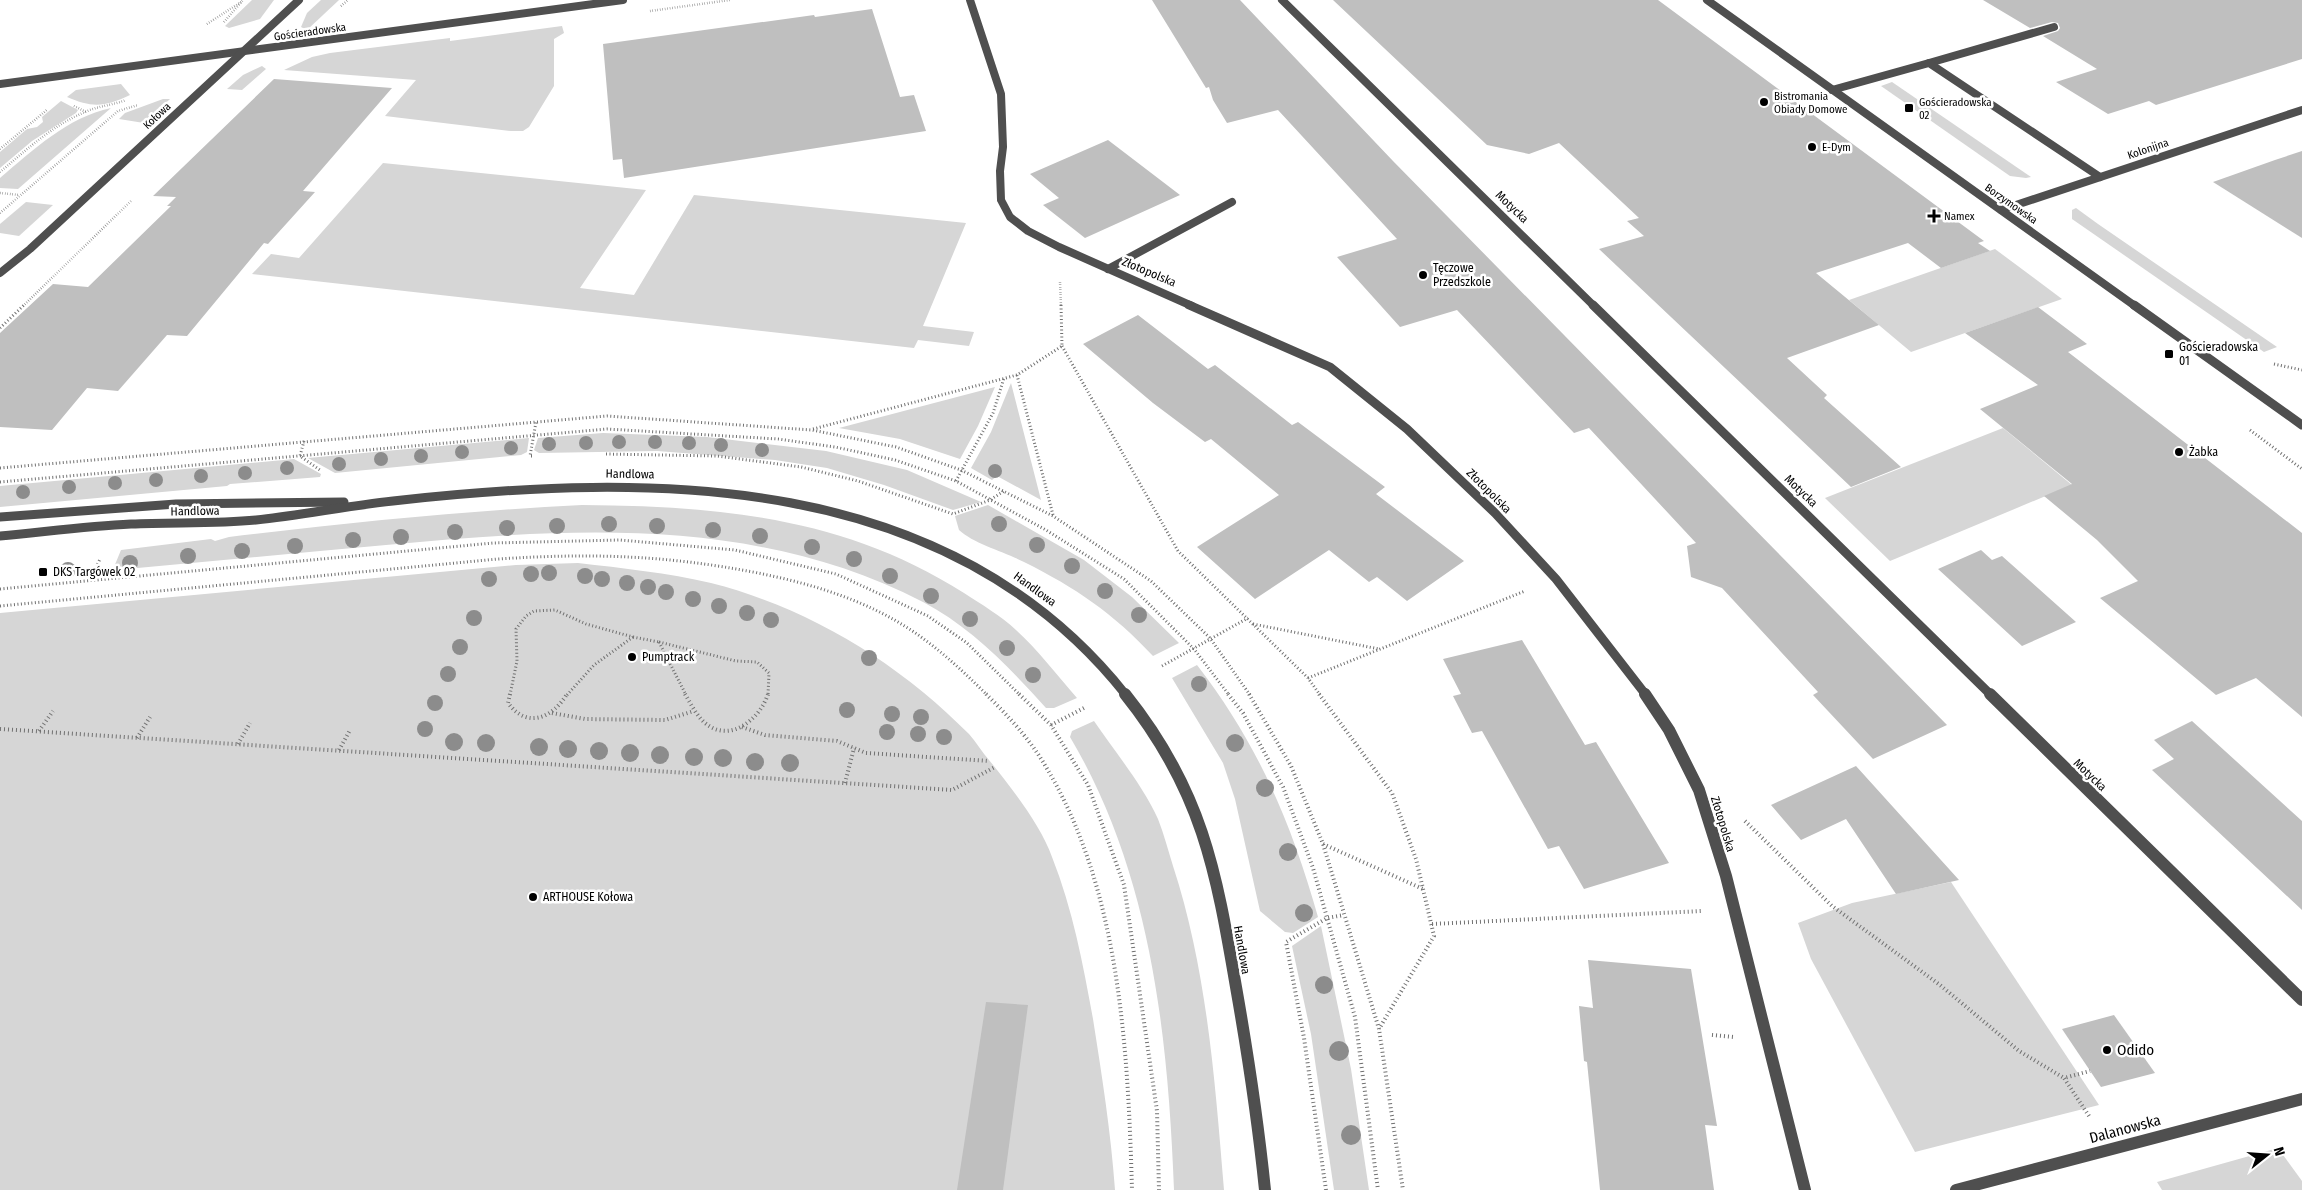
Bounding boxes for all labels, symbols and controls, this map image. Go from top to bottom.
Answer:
street label: Gościeradowska [273,21,347,43]
place label: Bistromania Obiady Domowe [1774,90,1847,116]
marker: Bistromania Obiady Domowe [1758,96,1770,108]
place label: Gościeradowska 02 [1919,96,1992,122]
street label: Kołowa [141,100,173,132]
marker: Gościeradowska 02 [1903,102,1915,114]
street label: Kolonijna [2126,136,2170,162]
marker: E-Dym [1806,141,1818,153]
place label: E-Dym [1822,141,1851,154]
street label: Borzymowska [1982,181,2040,227]
street label: Motycka [1493,188,1532,226]
marker: Namex [1928,210,1940,222]
place label: Namex [1944,210,1975,223]
street label: Złotopolska [1120,254,1178,290]
place label: Tęczowe Przedszkole [1433,261,1491,289]
marker: Tęczowe Przedszkole [1417,269,1429,281]
place label: Gościeradowska 01 [2179,340,2258,368]
marker: Gościeradowska 01 [2163,348,2175,360]
place label: Żabka [2189,444,2218,459]
marker: Żabka [2173,446,2185,458]
street label: Złotopolska [1464,466,1514,516]
street label: Handlowa [605,467,655,481]
street label: Motycka [1782,472,1821,510]
street label: Handlowa [170,504,220,518]
place label: DKS Targówek 02 [53,565,135,579]
marker: DKS Targówek 02 [37,566,49,578]
street label: Handlowa [1011,569,1059,609]
place label: Pumptrack [642,650,695,664]
marker: Pumptrack [626,651,638,663]
street label: Motycka [2071,756,2110,794]
street label: Złotopolska [1708,794,1738,854]
place label: ARTHOUSE Kołowa [543,890,633,904]
marker: ARTHOUSE Kołowa [527,891,539,903]
street label: Handlowa [1231,925,1253,975]
place label: Odido [2117,1041,2154,1059]
marker: Odido [2101,1044,2113,1056]
street label: Dalanowska [2087,1111,2163,1147]
north arrow [2242,1130,2292,1180]
text: N [2270,1145,2288,1158]

